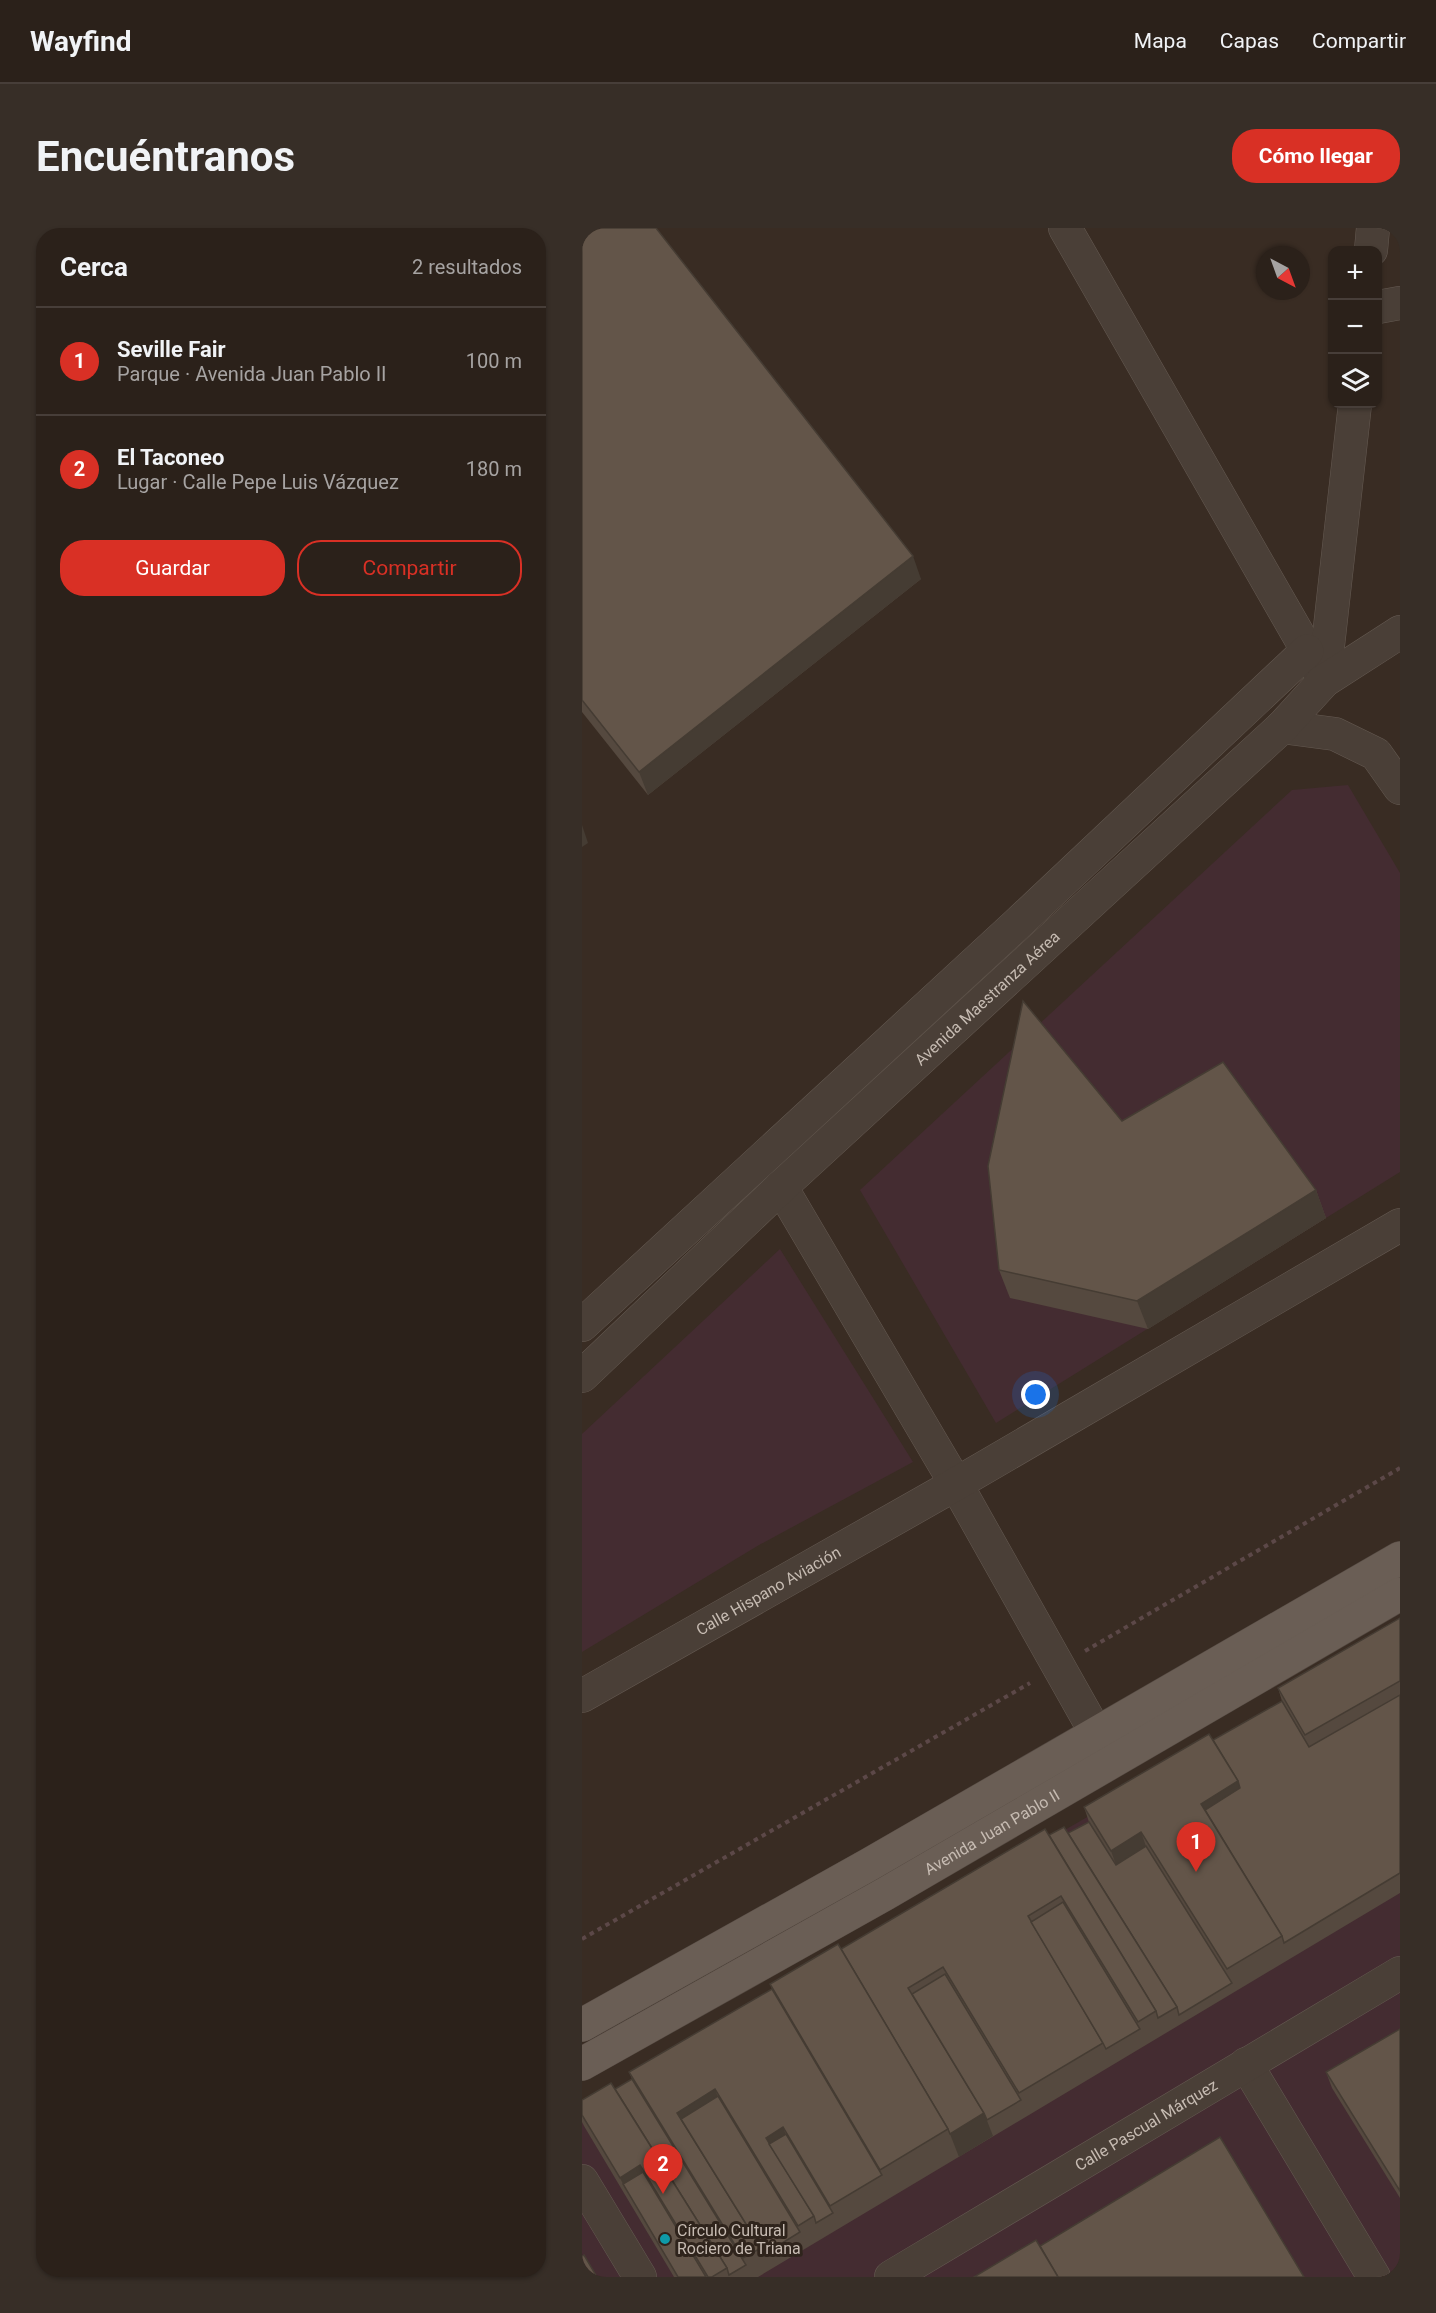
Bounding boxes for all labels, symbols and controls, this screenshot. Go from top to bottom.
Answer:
text: Wayfind [30,25,131,58]
text: Mapa [1134,29,1187,53]
text: Capas [1220,29,1279,53]
text: Compartir [1312,29,1406,53]
button: Cómo llegar [1232,129,1400,183]
text: Encuéntranos [36,132,295,181]
north arrow [1256,246,1310,300]
map controls [1328,246,1382,408]
button: + [1328,246,1382,300]
text: Cerca [60,252,128,282]
text: 2 resultados [412,255,522,279]
button: − [1328,300,1382,354]
text: Seville Fair [117,337,226,362]
text: 1 [74,349,85,373]
text: 100 m [466,349,522,373]
button: layers [1328,354,1382,408]
text: Parque · Avenida Juan Pablo II [117,362,387,386]
text: El Taconeo [117,445,224,470]
text: 2 [74,457,85,481]
text: 180 m [466,457,522,481]
text: Lugar · Calle Pepe Luis Vázquez [117,470,399,494]
button: Guardar [60,540,285,596]
button: Compartir [297,540,522,596]
street label: Avenida Maestranza Aérea [911,927,1063,1069]
your location [1021,1380,1050,1409]
street label: Calle Hispano Aviación [693,1542,844,1639]
street label: Avenida Juan Pablo II [921,1785,1063,1879]
pin: 1 [1176,1822,1216,1872]
street label: Calle Pascual Márquez [1071,2075,1221,2175]
pin: 2 [644,2144,682,2194]
place label: Círculo Cultural Rociero de Triana [677,2221,801,2258]
marker: Círculo Cultural Rociero de Triana [658,2232,672,2246]

